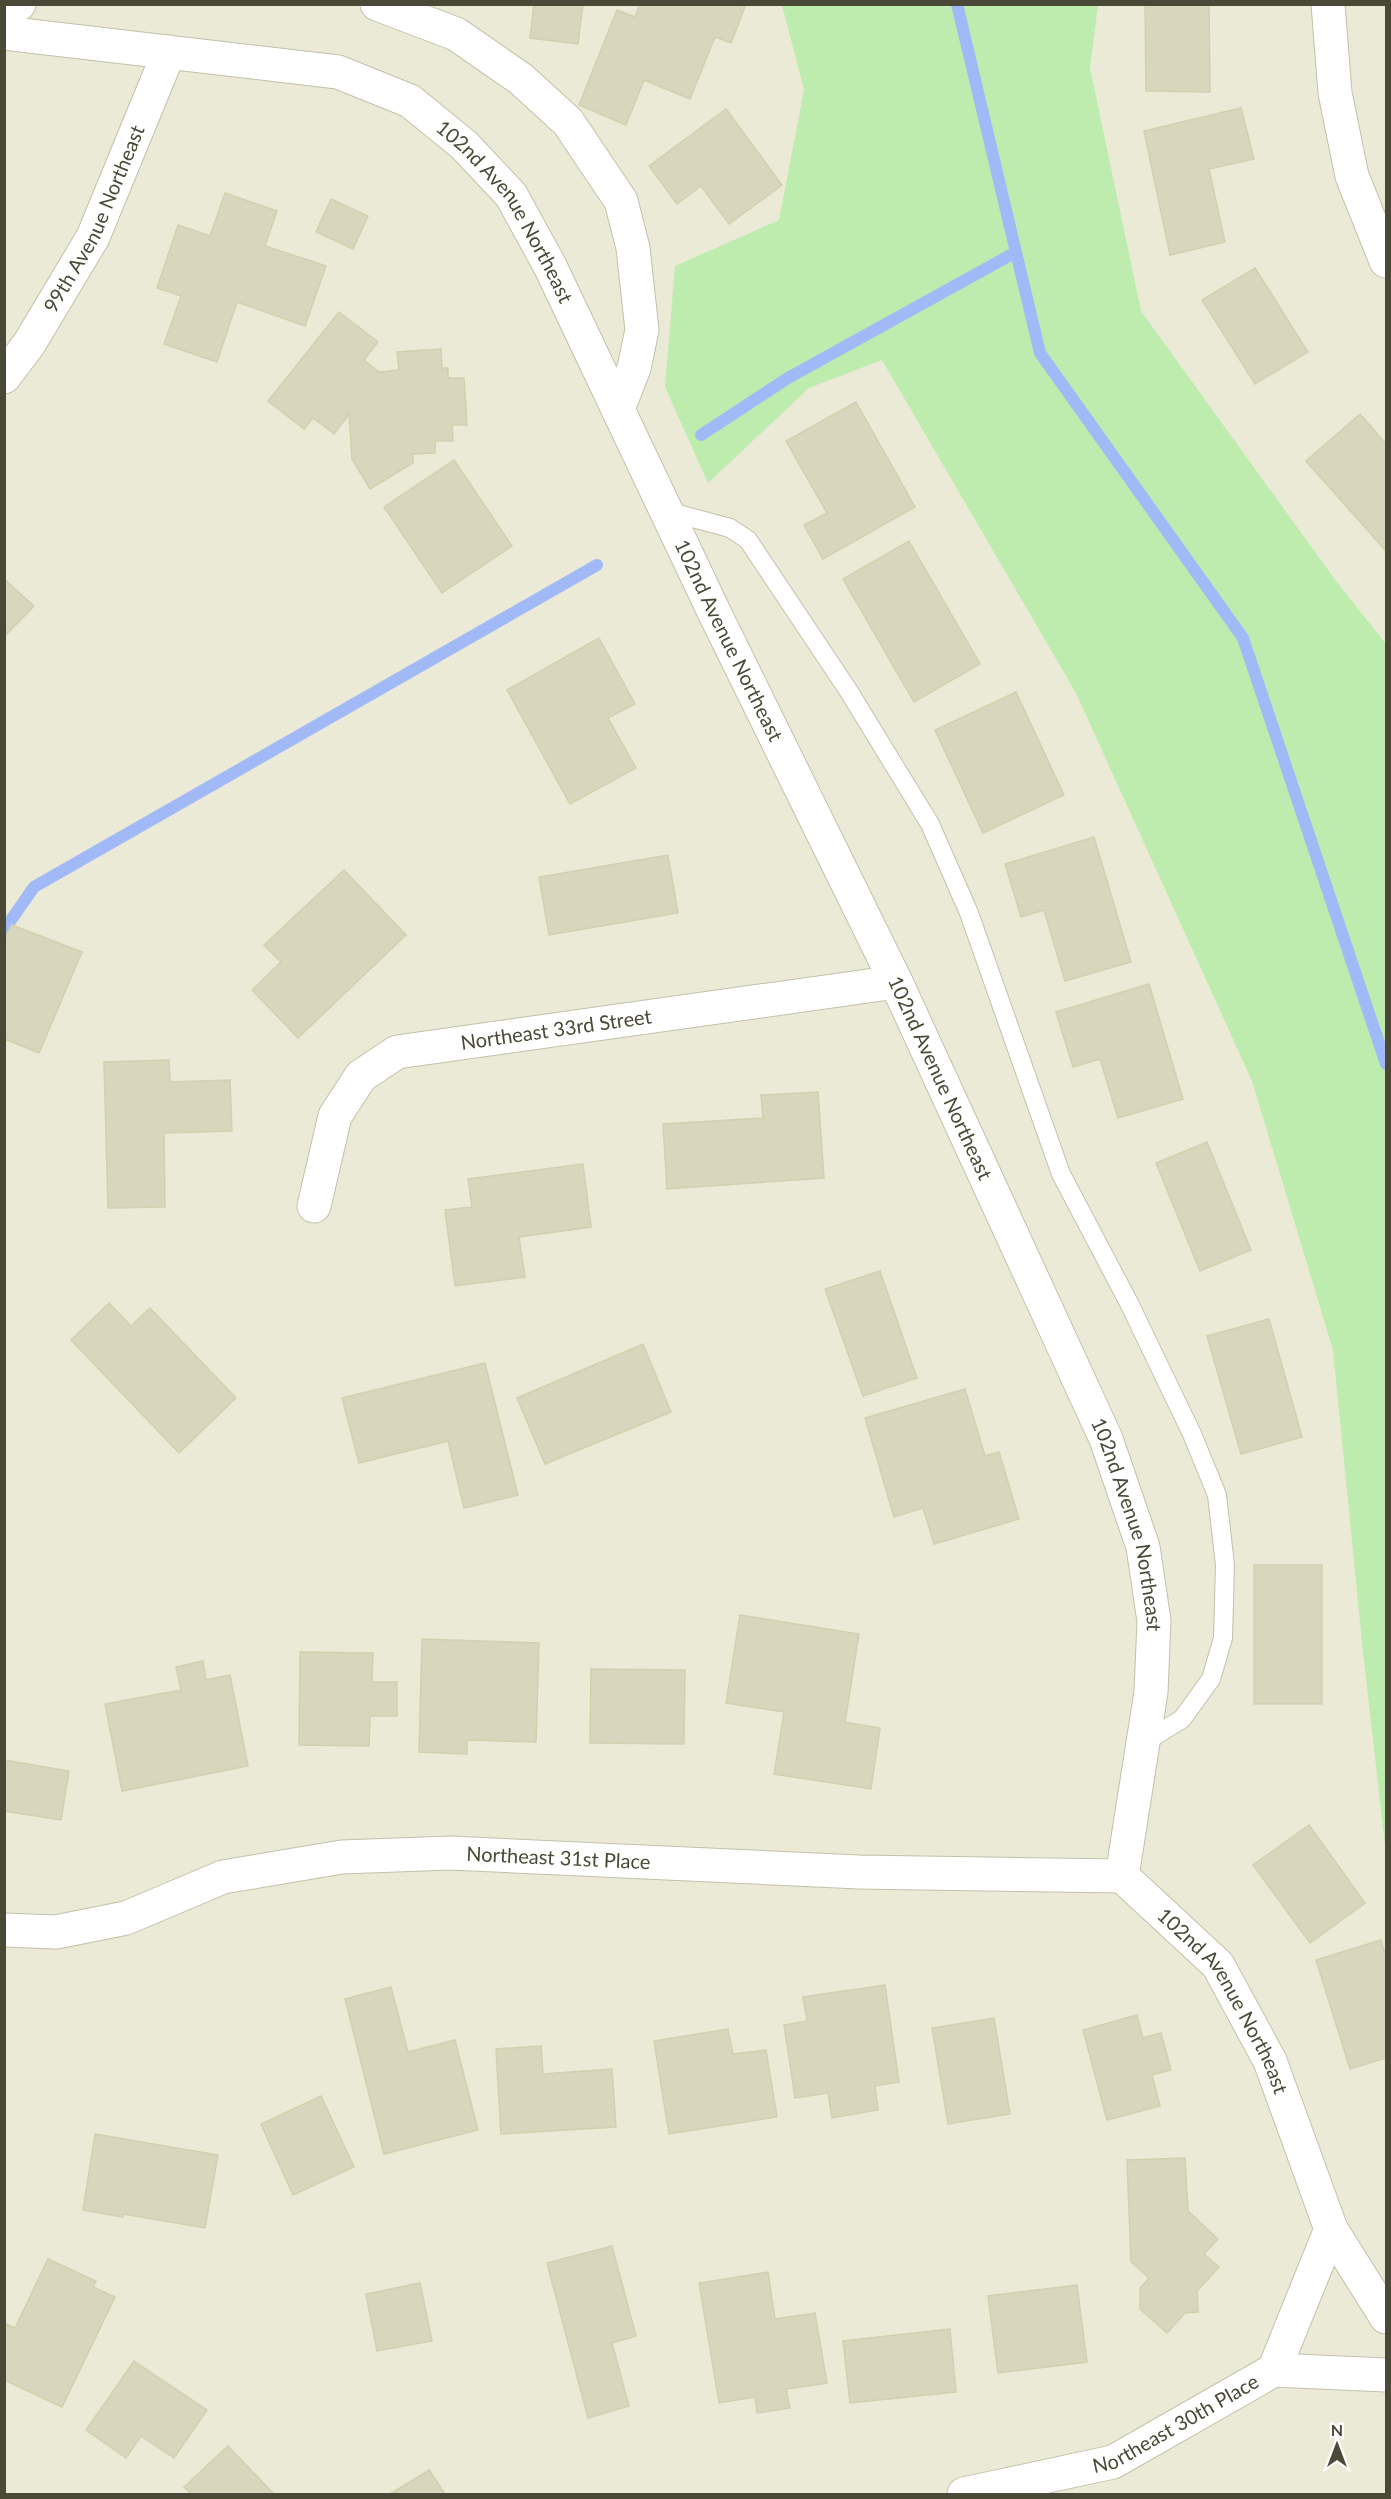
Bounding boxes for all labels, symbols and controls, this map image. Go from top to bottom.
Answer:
street label: 102nd Avenue Northeast [432,115,579,306]
street label: 99th Avenue Northeast [38,121,149,316]
street label: 102nd Avenue Northeast [670,535,789,745]
street label: 102nd Avenue Northeast [884,972,998,1183]
street label: Northeast 33rd Street [459,1003,653,1054]
street label: 102nd Avenue Northeast [1087,1414,1167,1632]
street label: Northeast 31st Place [466,1841,651,1873]
street label: 102nd Avenue Northeast [1153,1902,1294,2097]
street label: Northeast 30th Place [1090,2368,1263,2477]
north arrow [1307,2415,1367,2475]
text: N [1331,2420,1343,2439]

